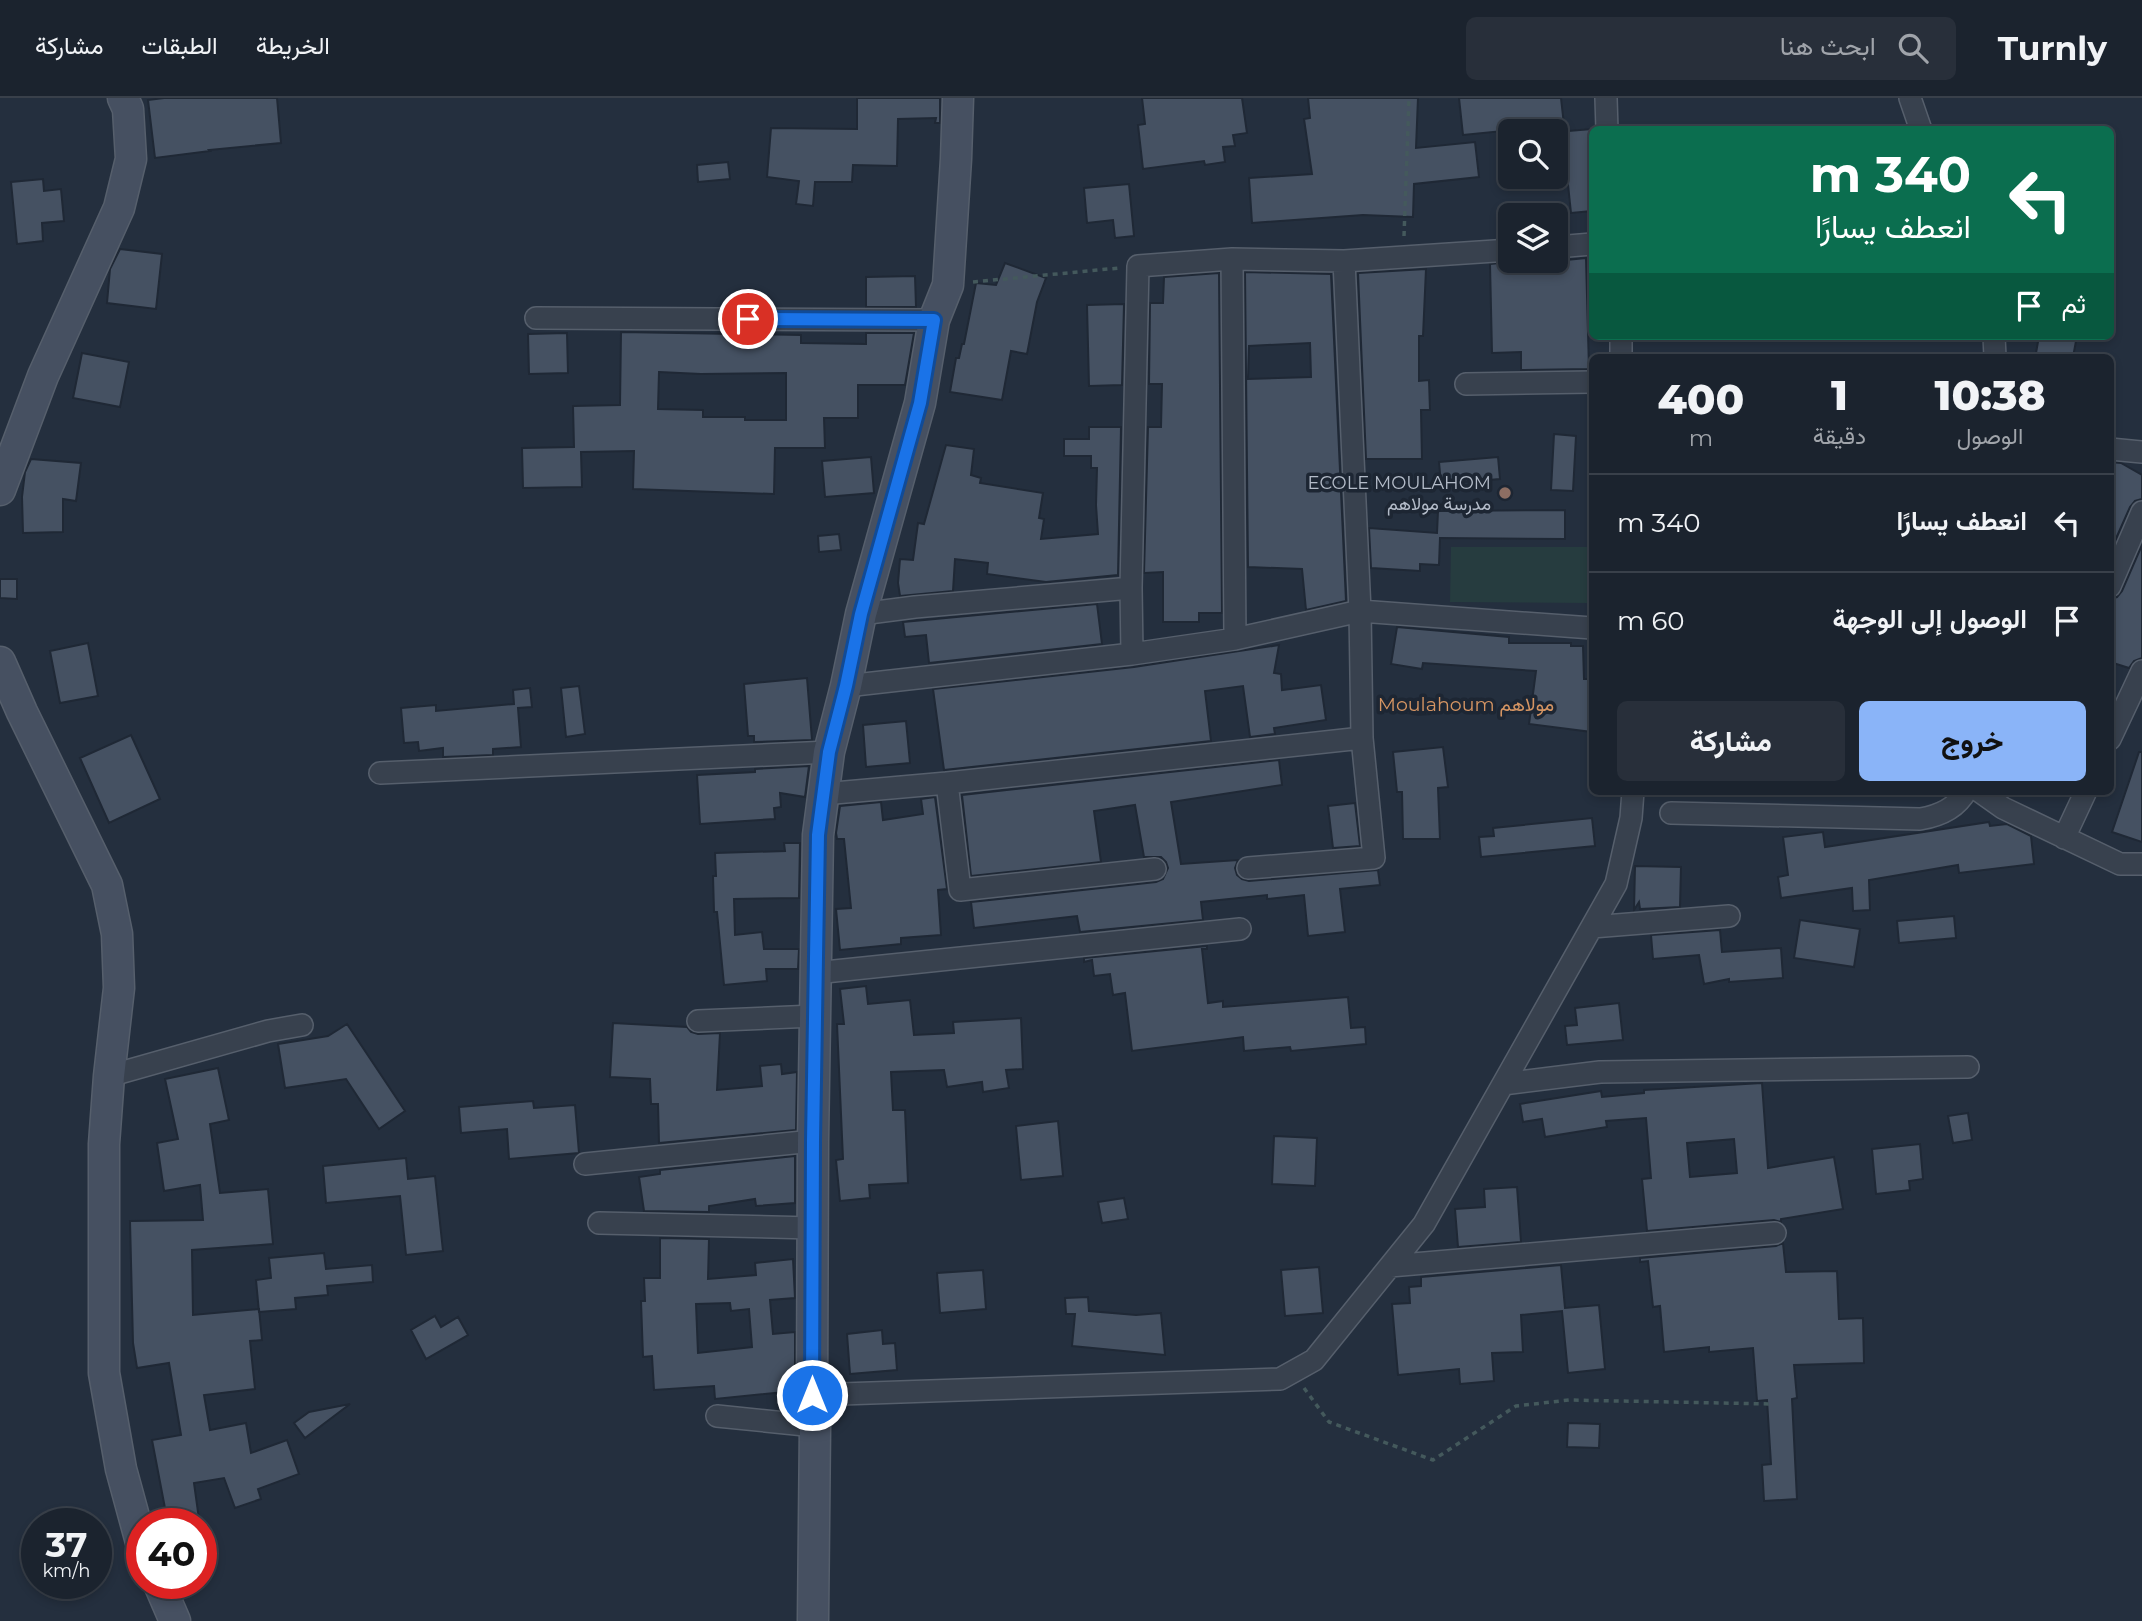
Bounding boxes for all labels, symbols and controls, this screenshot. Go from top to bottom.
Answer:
search box [1466,17,1956,80]
text: Turnly [1998,28,2107,68]
icon: search [1894,29,1932,67]
text: ابحث هنا [1780,30,1876,62]
text: مشاركة [35,31,103,60]
text: الطبقات [141,31,218,60]
text: الخريطة [256,31,330,60]
map controls [1498,119,1568,273]
button: search [1498,119,1568,189]
text: 340 m [1810,145,1971,204]
icon: left [1995,154,2086,245]
button: layers [1498,203,1568,273]
text: انعطف يسارًا [1815,207,1971,246]
icon: arrive [2010,287,2048,325]
text: ثم [2062,288,2086,320]
pin [718,289,778,349]
icon: arrive [729,300,767,338]
text: 1 [1831,369,1848,421]
text: 10:38 [1934,369,2046,421]
text: 400 [1657,373,1744,425]
text: دقيقة [1813,422,1866,450]
text: الوصول [1957,422,2023,450]
text: m [1689,424,1713,452]
place label: ECOLE MOULAHOM مدرسة مولاهم [1307,472,1491,516]
marker: ECOLE MOULAHOM مدرسة مولاهم [1497,485,1513,501]
icon: left [2048,504,2086,542]
text: انعطف يسارًا [1897,505,2027,537]
text: 340 m [1617,507,1700,539]
icon: arrive [2048,602,2086,640]
text: الوصول إلى الوجهة [1833,603,2027,635]
text: 60 m [1617,605,1684,637]
district label: Moulahoum مولاهم [1378,693,1554,717]
button: مشاركة [1617,701,1845,781]
button: خروج [1859,701,2086,781]
position arrow [775,1358,849,1432]
speed limit sign: 40 [126,1508,217,1599]
text: 37 [45,1523,88,1566]
text: km/h [42,1560,91,1582]

